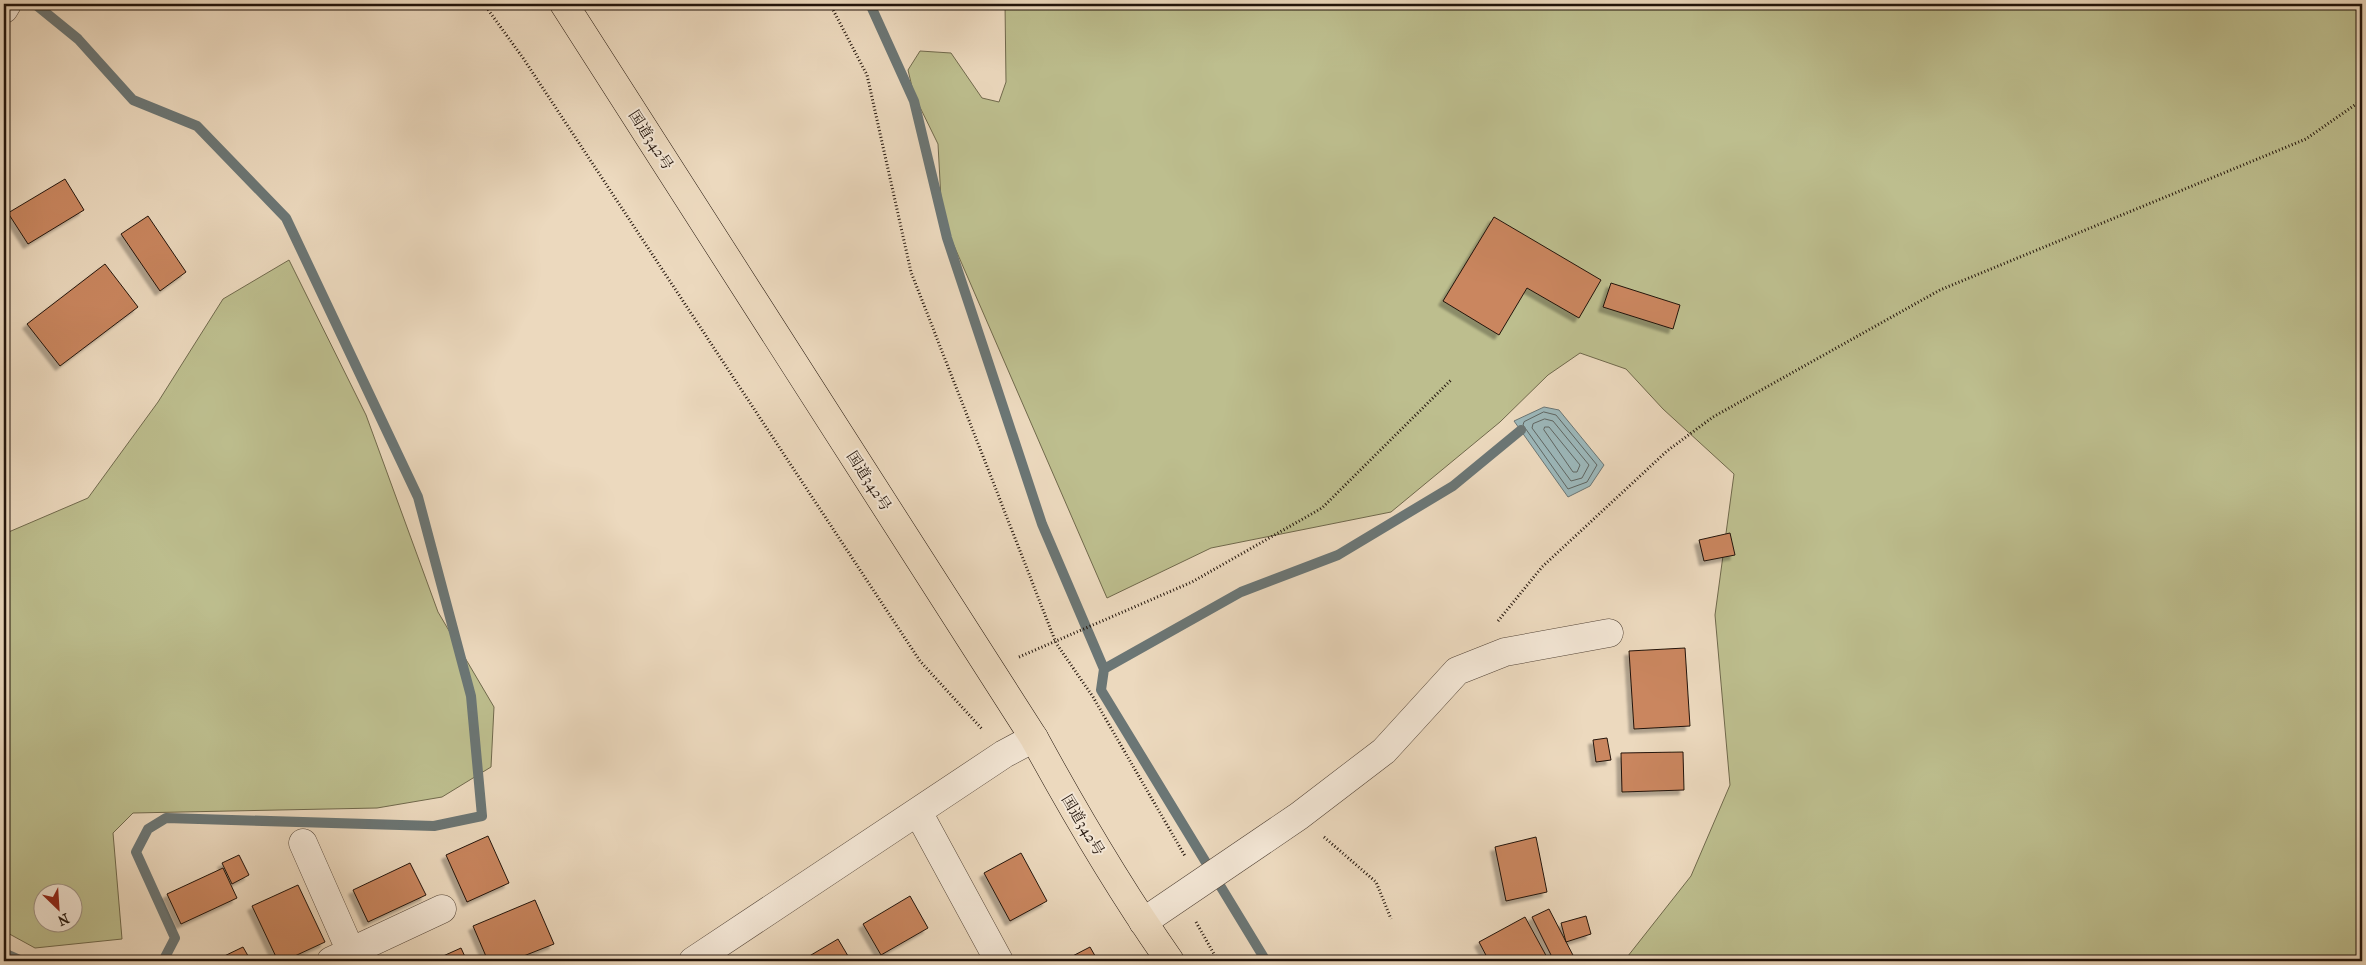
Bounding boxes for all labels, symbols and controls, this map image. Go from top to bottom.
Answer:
street label: 国道342号 [625,107,677,173]
street label: 国道342号 [843,448,895,514]
street label: 国道342号 [1058,791,1108,859]
north arrow [32,882,82,932]
text: N [55,909,72,929]

